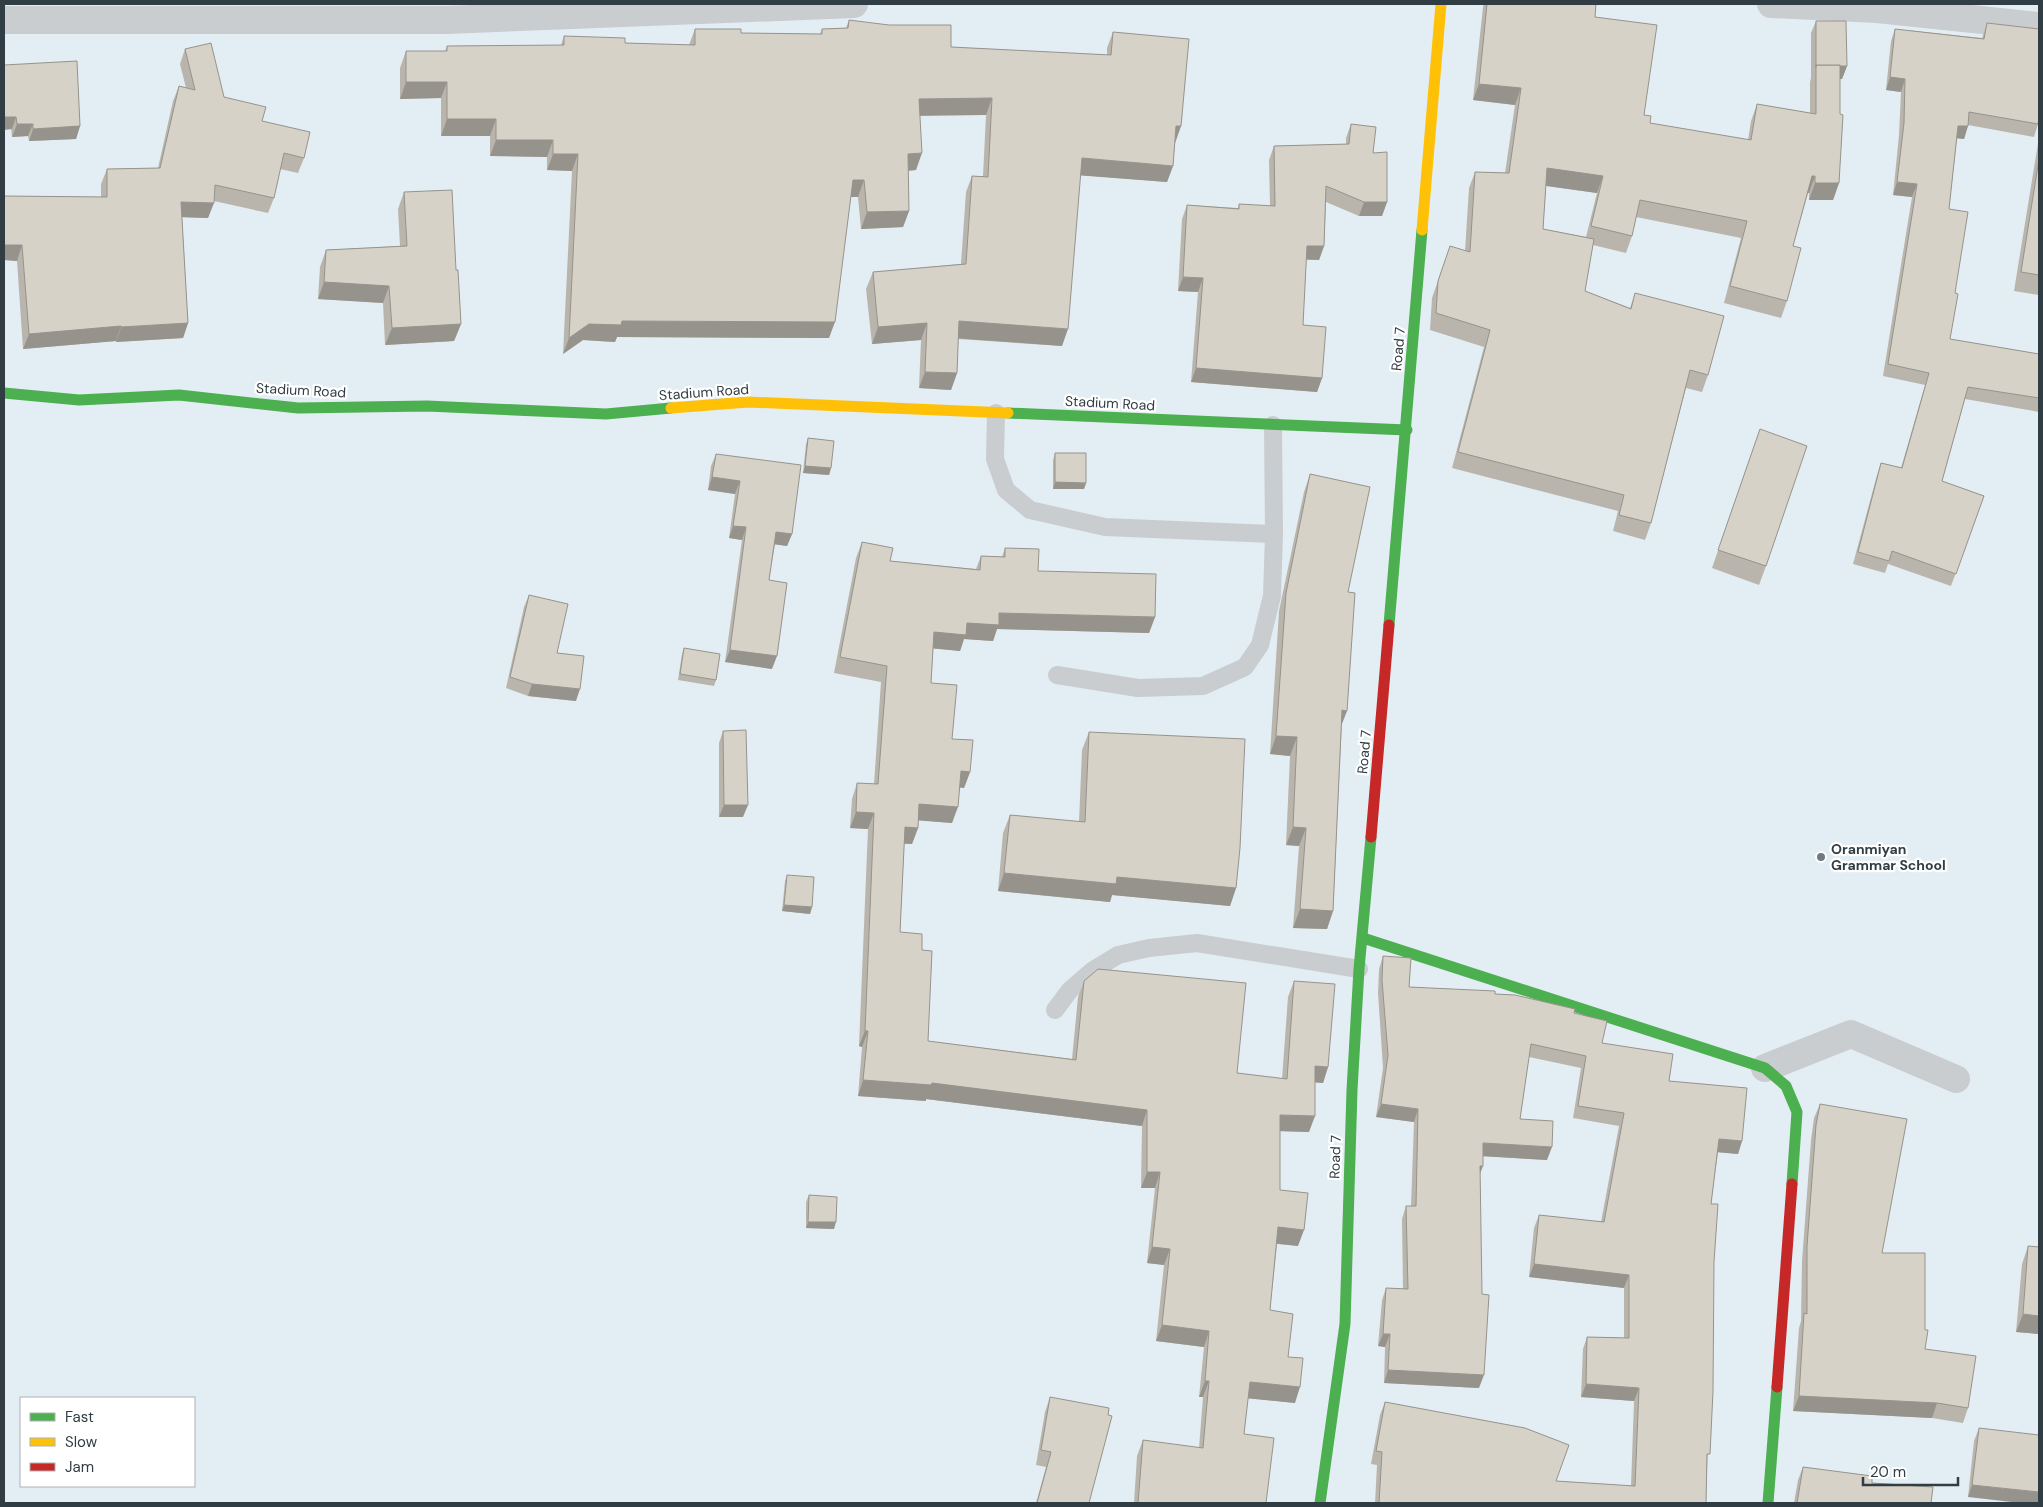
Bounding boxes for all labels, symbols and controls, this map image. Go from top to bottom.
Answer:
street label: Road 7 [1387,326,1409,372]
street label: Stadium Road [255,379,347,401]
street label: Stadium Road [658,380,750,404]
street label: Stadium Road [1064,392,1156,414]
street label: Road 7 [1353,729,1375,775]
place label: Oranmiyan Grammar School [1831,840,1946,874]
marker: Oranmiyan Grammar School [1815,851,1827,863]
street label: Road 7 [1325,1135,1345,1179]
legend [20,1397,195,1487]
text: Fast [65,1407,94,1427]
text: Slow [65,1432,98,1452]
scale bar [1863,1454,1958,1486]
text: Jam [65,1457,94,1477]
text: 20 m [1870,1462,1906,1482]

